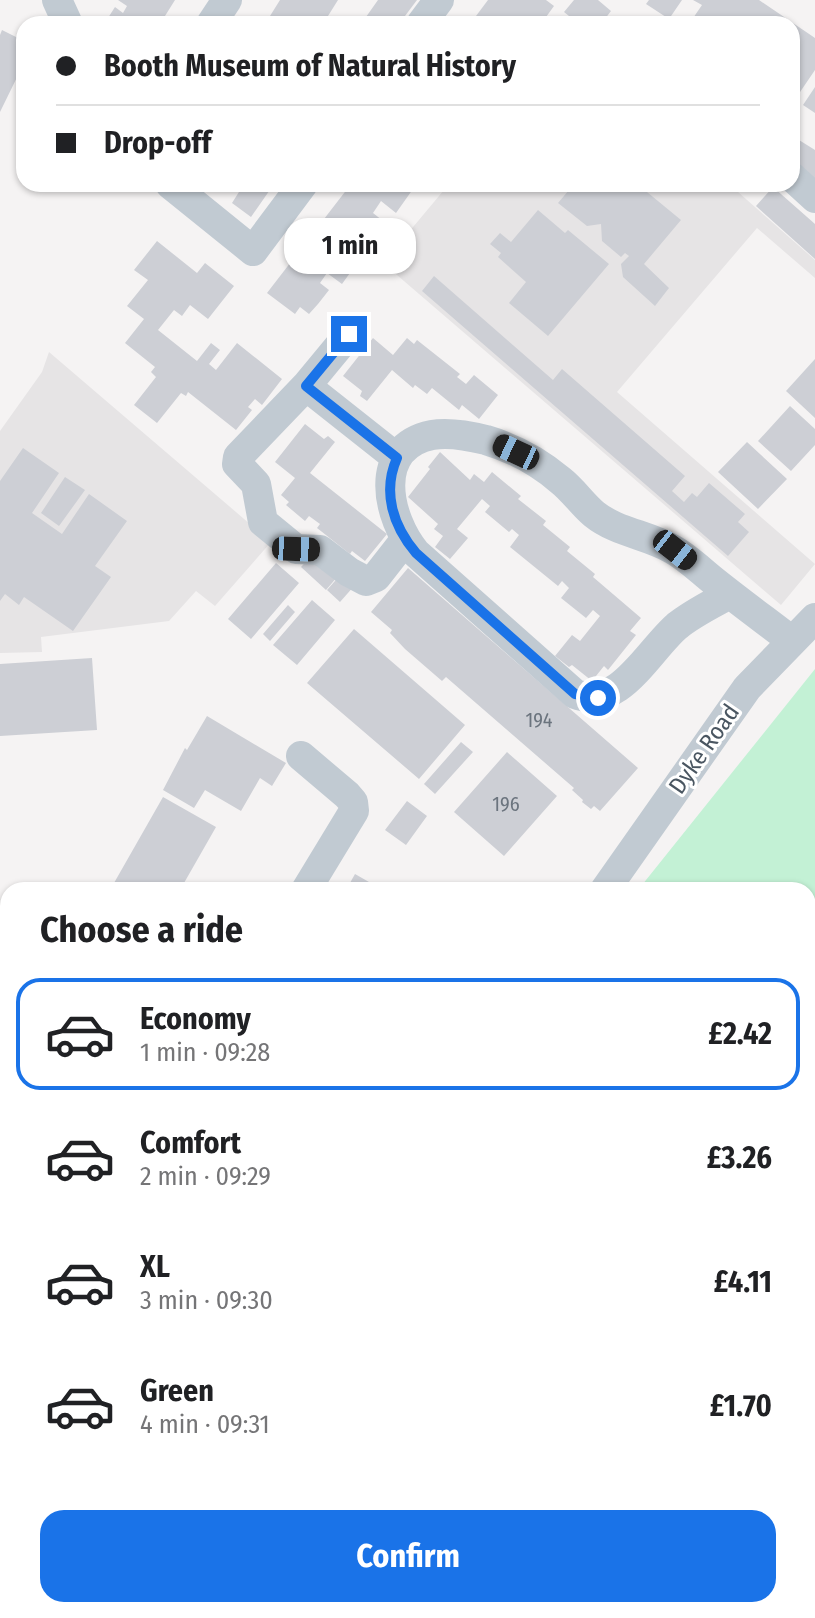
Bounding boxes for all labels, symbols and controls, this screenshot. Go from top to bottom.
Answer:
text: Booth Museum of Natural History [104,48,516,84]
text: Drop-off [104,125,211,161]
callout: 1 min [283,218,415,274]
text: 1 min [322,230,378,261]
route end [331,316,367,352]
car [489,431,543,473]
car [649,526,701,574]
car [272,536,320,562]
route start [580,680,616,716]
street label: Dyke Road [663,699,745,799]
house number: 194 [525,708,553,732]
house number: 196 [492,792,520,816]
text: Choose a ride [40,908,243,952]
icon: car [44,998,116,1070]
text: Economy [140,1001,251,1037]
text: £2.42 [708,1016,772,1052]
text: 1 min · 09:28 [140,1037,270,1068]
icon: car [44,1122,116,1194]
text: Comfort [140,1125,241,1161]
text: £3.26 [707,1140,772,1176]
text: 2 min · 09:29 [140,1161,271,1192]
icon: car [44,1246,116,1318]
text: XL [140,1249,170,1285]
text: £4.11 [714,1264,772,1300]
text: 3 min · 09:30 [140,1285,273,1316]
icon: car [44,1370,116,1442]
text: Green [140,1373,214,1409]
text: £1.70 [710,1388,772,1424]
text: 4 min · 09:31 [140,1409,270,1440]
button: Confirm [40,1510,776,1602]

